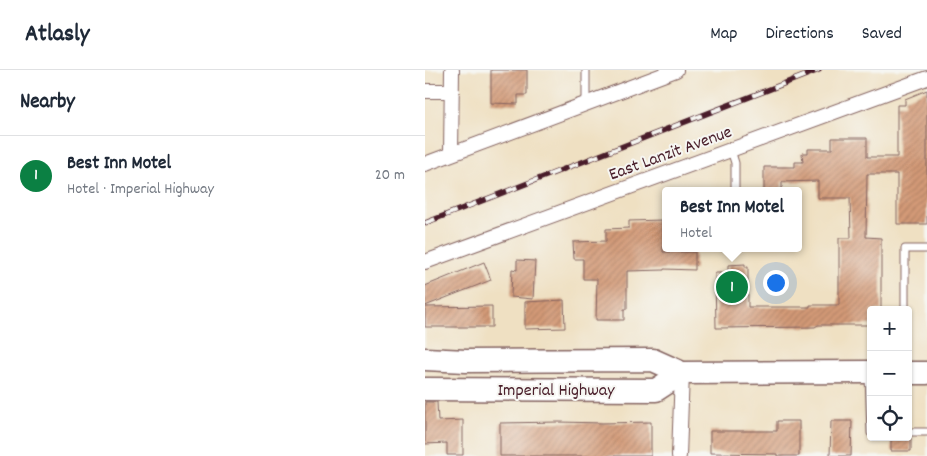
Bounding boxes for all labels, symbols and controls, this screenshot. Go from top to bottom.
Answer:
text: Atlasly [25,18,89,52]
text: Map [710,22,737,47]
text: Directions [765,22,834,47]
text: Saved [862,22,902,47]
text: Nearby [20,88,75,118]
street label: East Lanzit Avenue [606,120,736,188]
text: Best Inn Motel [67,151,171,178]
text: 1 [34,164,38,187]
text: 20 m [375,164,405,187]
text: Hotel · Imperial Highway [67,178,214,201]
popup [662,187,802,252]
text: Best Inn Motel [680,195,784,222]
text: Hotel [680,222,712,245]
pin: 1 [716,268,748,306]
your location [763,270,789,296]
map controls [867,306,912,441]
button: + [867,306,912,351]
button: − [867,351,912,396]
street label: Imperial Highway [498,379,615,404]
button: locate [867,396,912,441]

